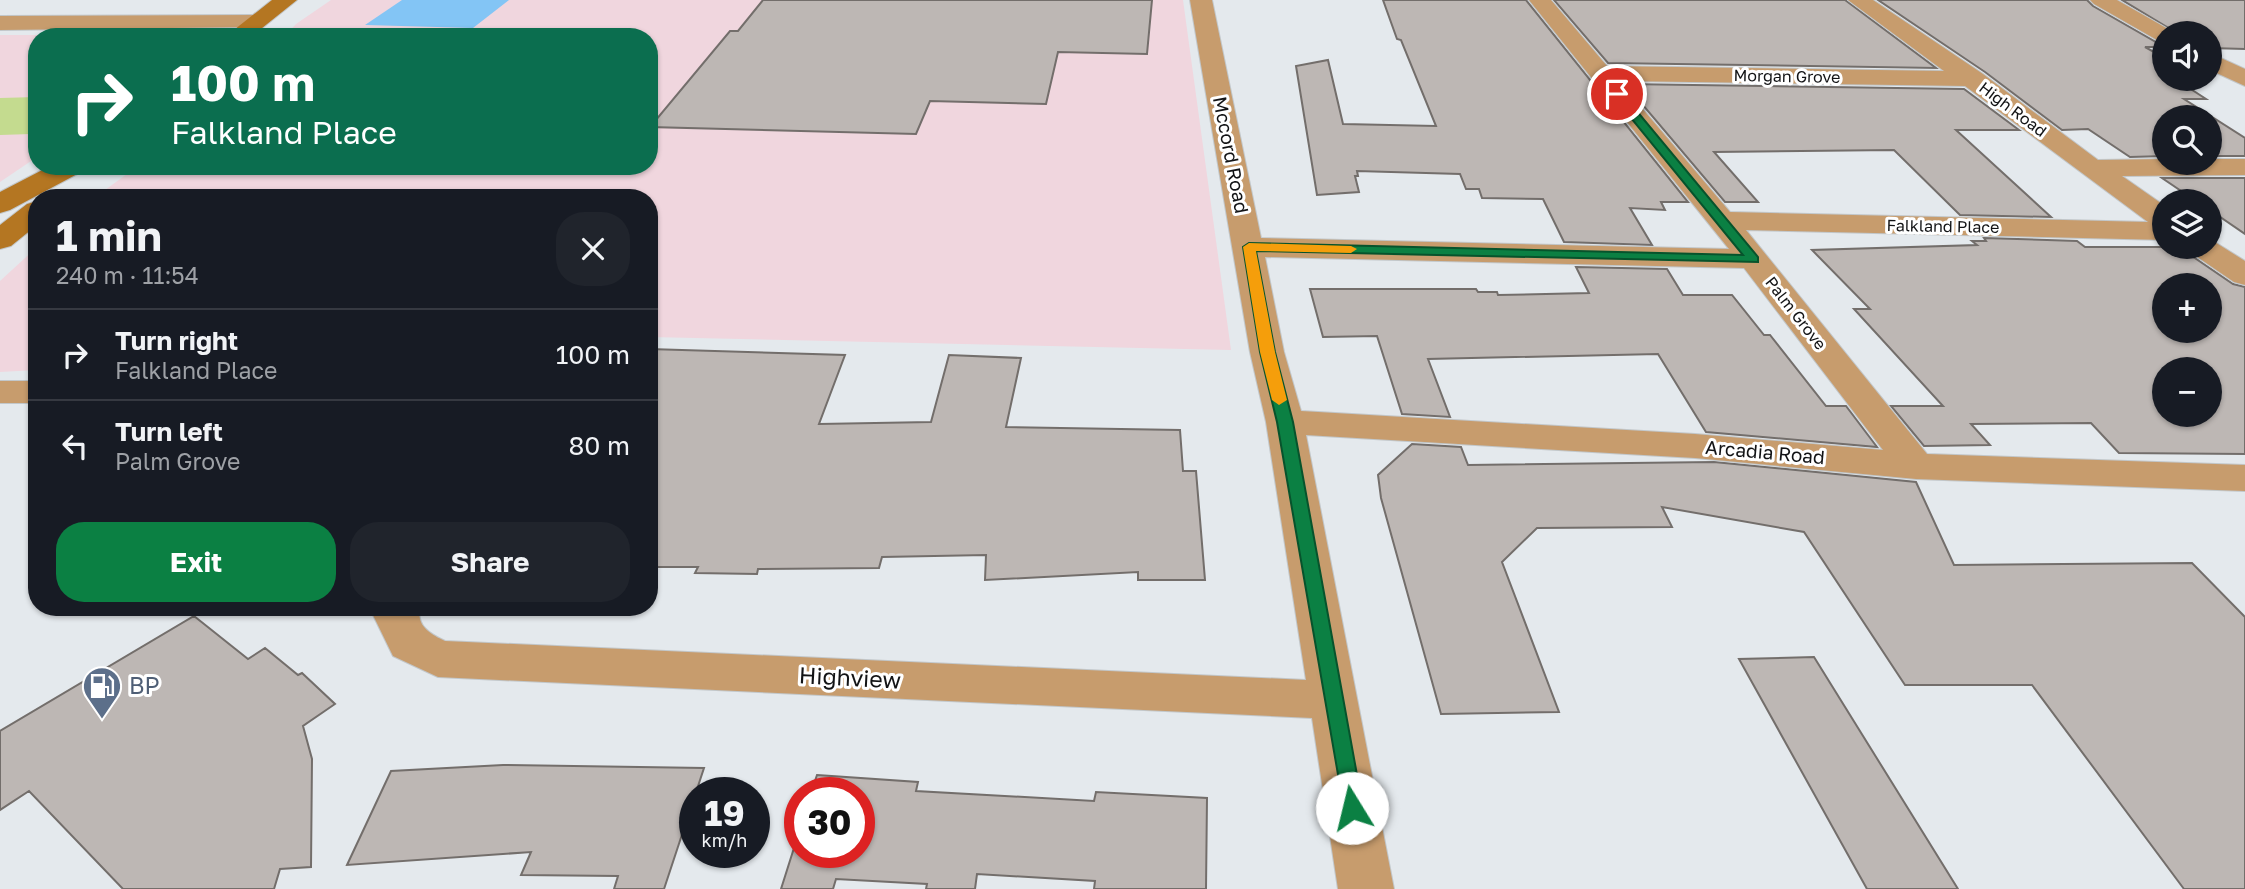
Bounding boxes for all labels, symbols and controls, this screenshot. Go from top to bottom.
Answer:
map controls [2152,21,2222,427]
button: sound [2152,21,2222,91]
text: 100 m [171,53,315,112]
icon: right [56,56,147,147]
pin [1587,64,1647,124]
street label: Morgan Grove [1733,65,1841,87]
icon: arrive [1598,75,1636,113]
street label: High Road [1975,77,2051,141]
street label: Mccord Road [1209,94,1254,215]
button: search [2152,105,2222,175]
text: Falkland Place [171,113,397,151]
button: layers [2152,189,2222,259]
text: 1 min [56,210,162,260]
button: close [556,212,630,286]
street label: Falkland Place [1886,215,2000,237]
text: 240 m · 11:54 [56,261,199,289]
street label: Palm Grove [1761,272,1831,354]
button: + [2152,273,2222,343]
text: Turn right [115,325,238,356]
icon: right [56,336,94,374]
text: 100 m [556,339,630,370]
text: Falkland Place [115,356,277,384]
button: − [2152,357,2222,427]
text: Turn left [115,416,223,447]
icon: left [56,427,94,465]
text: 80 m [569,430,630,461]
street label: Arcadia Road [1704,435,1826,468]
text: Palm Grove [115,447,240,475]
button: Exit [56,522,336,602]
button: Share [350,522,630,602]
street label: Highview [798,660,902,694]
fuel station icon: BP [81,665,123,720]
place label: BP [129,671,159,699]
position arrow [1315,771,1389,845]
speed limit sign: 30 [784,777,875,868]
text: 19 [704,792,745,834]
text: km/h [702,829,747,851]

